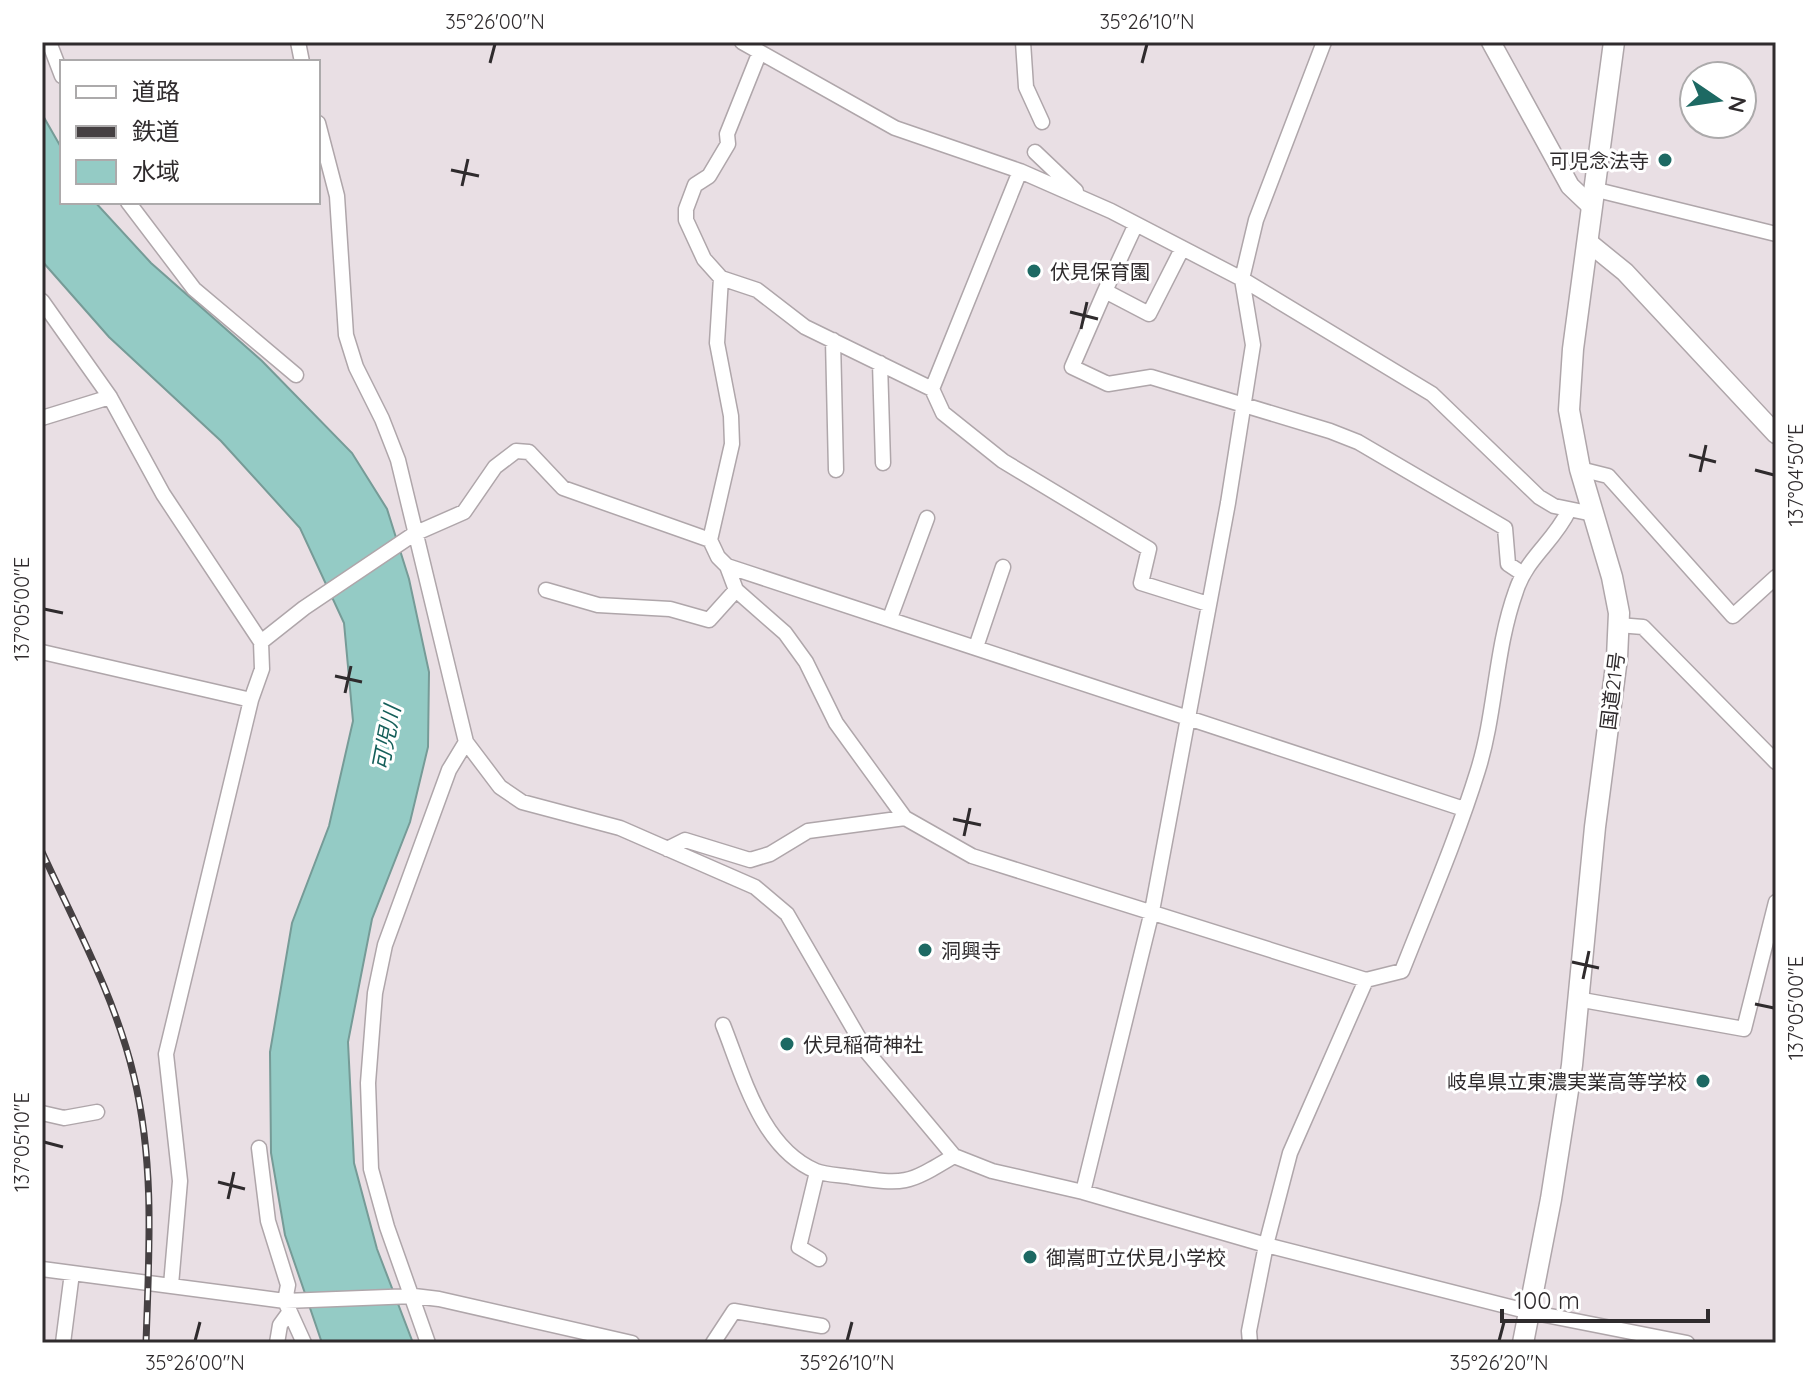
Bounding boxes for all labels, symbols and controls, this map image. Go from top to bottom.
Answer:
text: 35°26'00"N [445,9,545,34]
text: 35°26'10"N [1099,9,1195,34]
legend [60,60,320,204]
north arrow [1678,60,1758,140]
text: 道路 [132,76,180,106]
text: N [1722,93,1753,116]
text: 鉄道 [132,116,180,146]
place label: 可児念法寺 [1549,148,1649,173]
marker: 可児念法寺 [1656,151,1674,169]
text: 水域 [132,156,180,186]
place label: 伏見保育園 [1050,259,1150,284]
marker: 伏見保育園 [1025,262,1043,280]
text: 137°04'50"E [1783,424,1808,526]
text: 137°05'00"E [9,557,34,661]
street label: 国道21号 [1595,651,1629,731]
water label: 可児川 [366,701,406,773]
place label: 洞興寺 [941,938,1001,963]
marker: 洞興寺 [916,941,934,959]
text: 137°05'00"E [1783,956,1808,1060]
place label: 伏見稲荷神社 [803,1032,923,1057]
marker: 伏見稲荷神社 [778,1035,796,1053]
place label: 岐阜県立東濃実業高等学校 [1447,1069,1687,1094]
marker: 岐阜県立東濃実業高等学校 [1694,1072,1712,1090]
text: 137°05'10"E [9,1092,34,1192]
place label: 御嵩町立伏見小学校 [1046,1245,1226,1270]
marker: 御嵩町立伏見小学校 [1021,1248,1039,1266]
scale bar [1502,1273,1708,1323]
text: 100 m [1514,1285,1580,1315]
text: 35°26'00"N [145,1350,245,1375]
text: 35°26'10"N [799,1350,895,1375]
text: 35°26'20"N [1450,1350,1548,1375]

